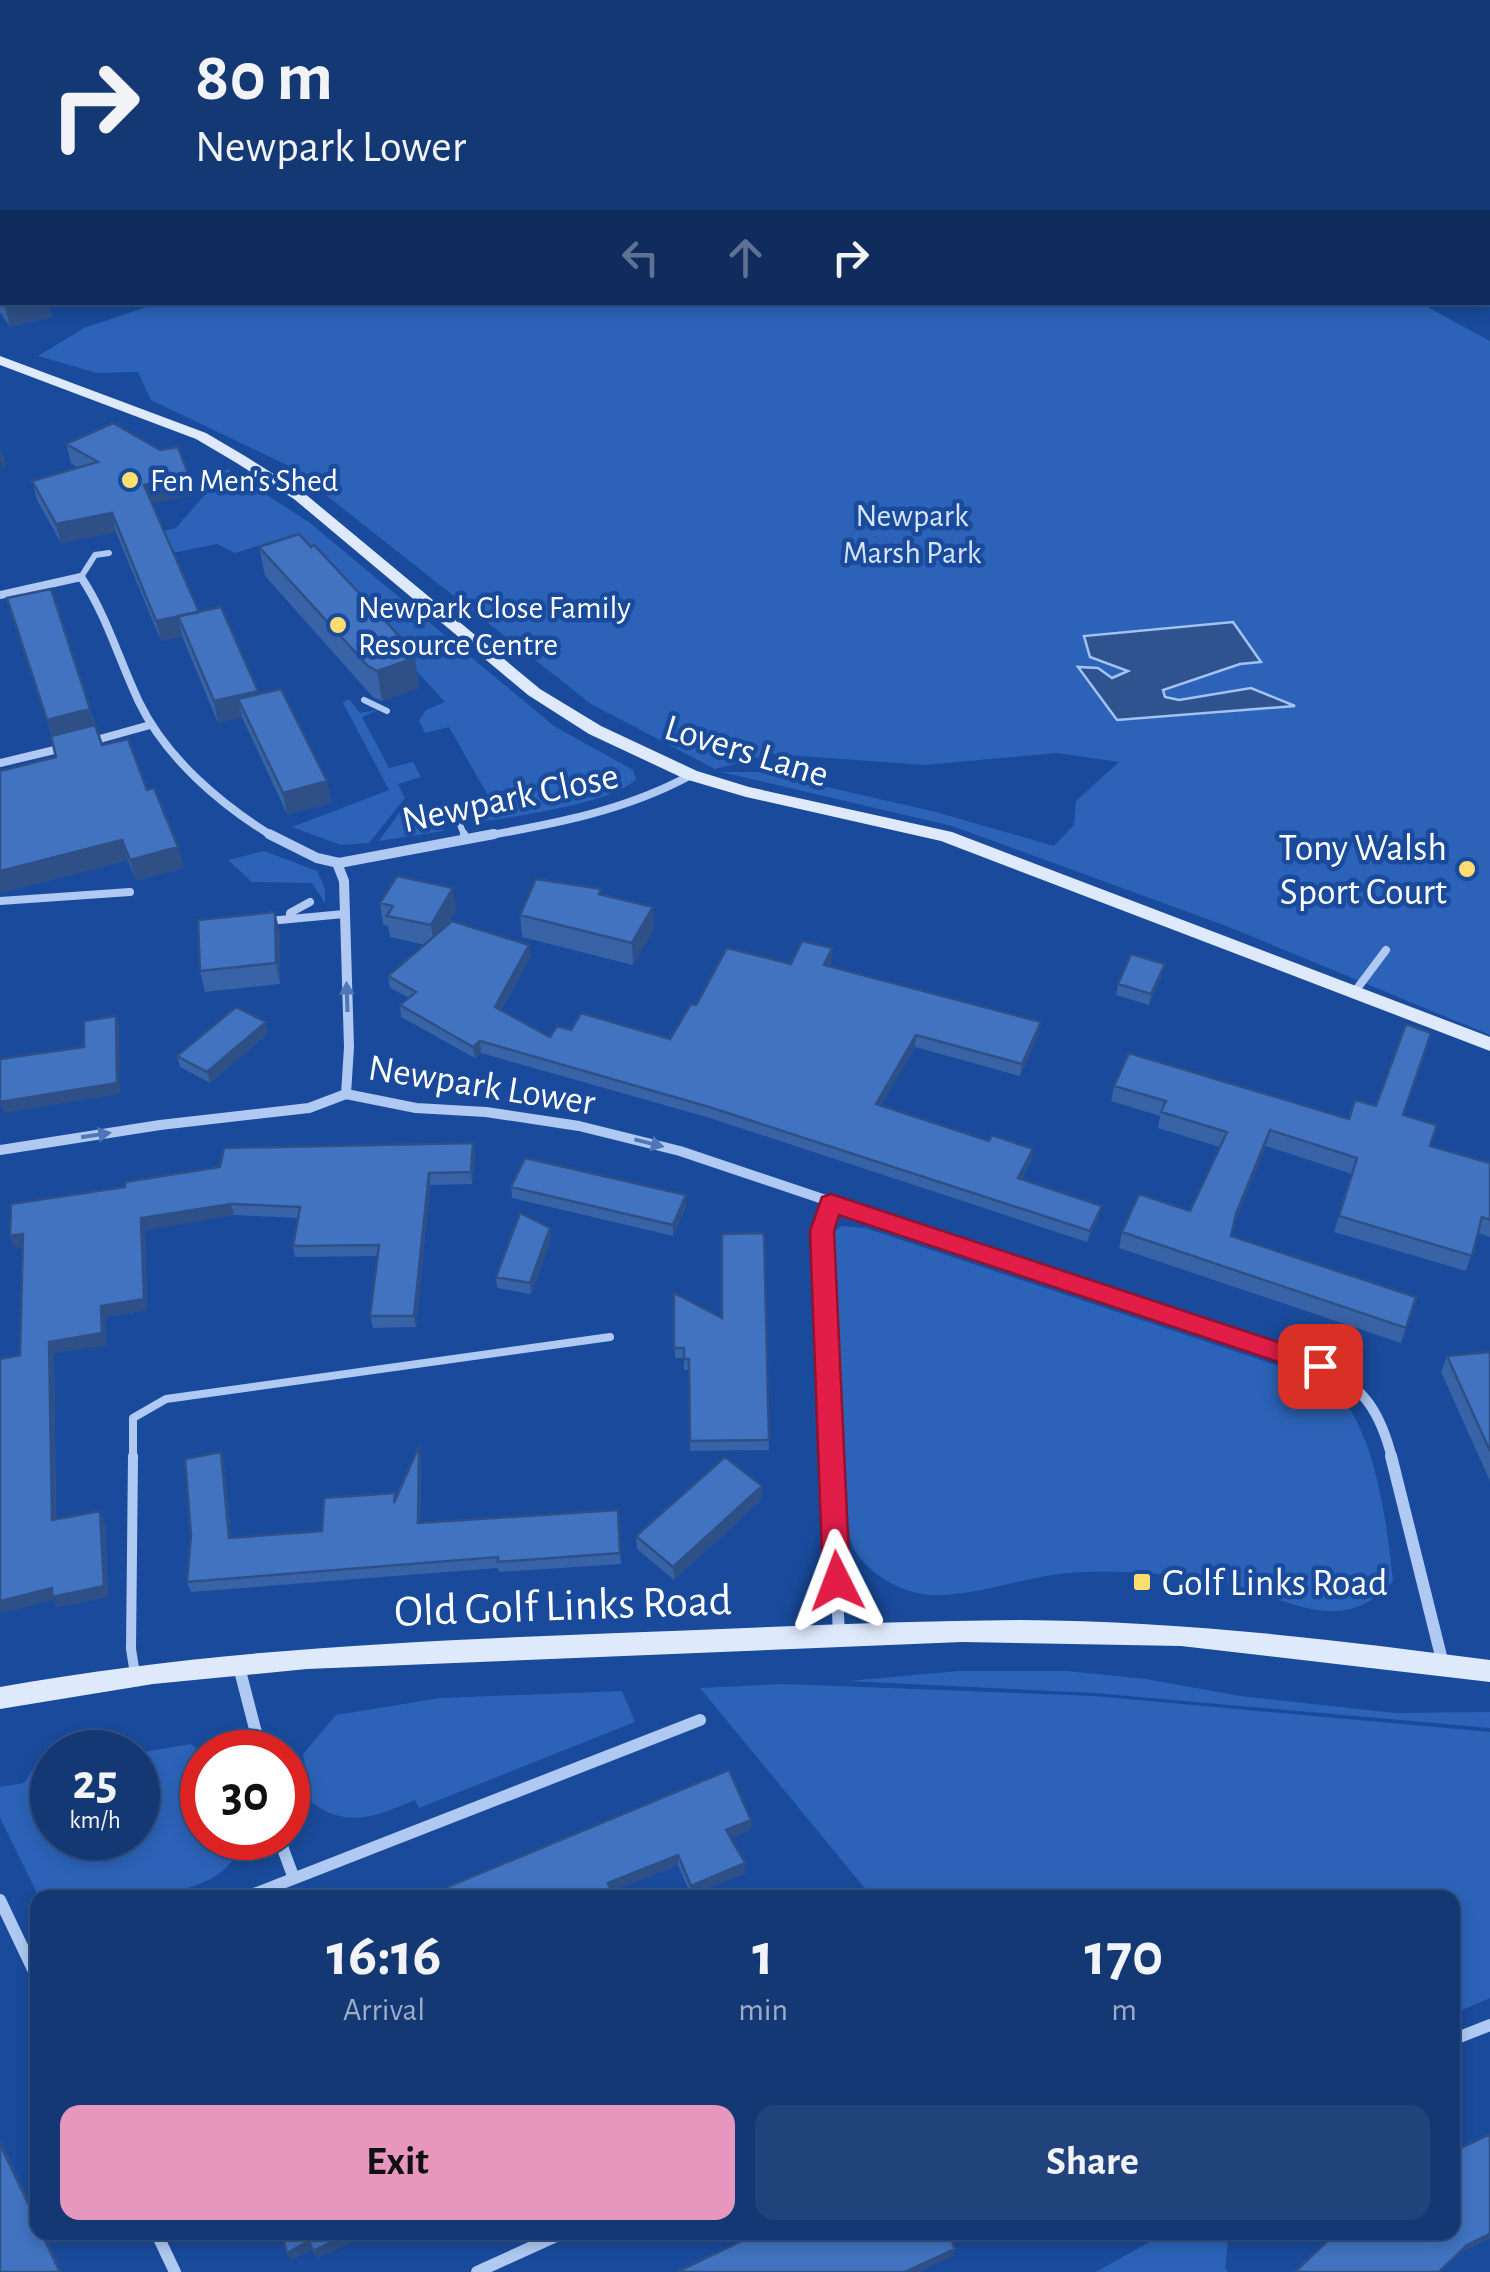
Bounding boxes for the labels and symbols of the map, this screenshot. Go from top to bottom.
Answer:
place label: Fen Men's Shed [150,465,338,497]
marker: Fen Men's Shed [119,469,141,491]
park label: Newpark Marsh Park [843,500,982,569]
place label: Newpark Close Family Resource Centre [358,592,631,661]
marker: Newpark Close Family Resource Centre [327,614,349,636]
street label: Lovers Lane [660,709,833,795]
street label: Newpark Close [399,757,622,840]
place label: Tony Walsh Sport Court [1279,830,1447,912]
marker: Tony Walsh Sport Court [1456,858,1478,880]
one-way arrow [339,980,355,1012]
street label: Newpark Lower [366,1049,598,1123]
one-way arrow [81,1127,113,1142]
one-way arrow [634,1136,665,1152]
pin [1278,1324,1363,1409]
position arrow [785,1529,889,1633]
place label: Golf Links Road [1162,1565,1388,1603]
marker: Golf Links Road [1131,1571,1153,1593]
street label: Old Golf Links Road [394,1578,733,1635]
speed limit sign: 30 [180,1730,310,1860]

